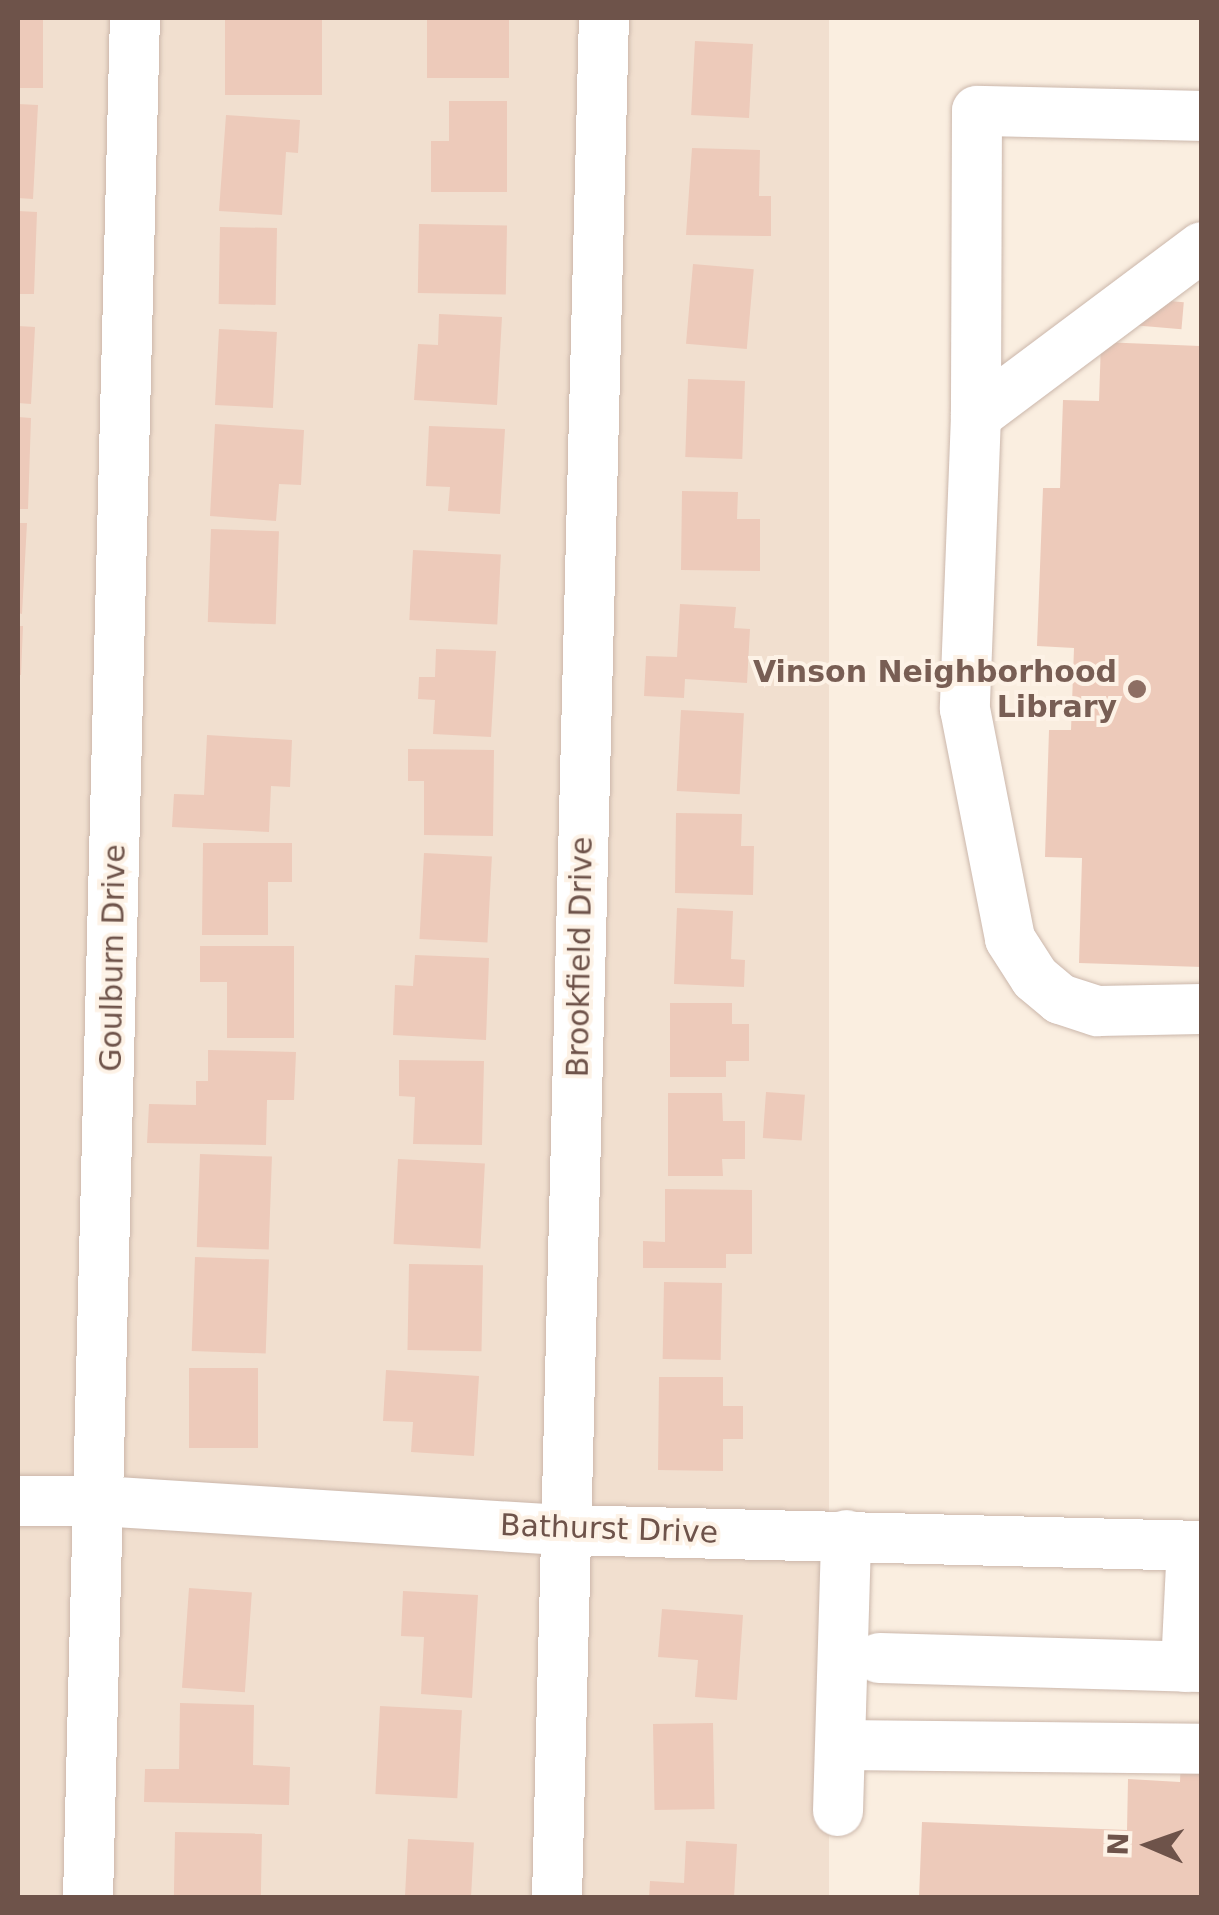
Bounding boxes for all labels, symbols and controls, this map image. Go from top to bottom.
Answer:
place label: Vinson Neighborhood Library [753,654,1117,724]
marker: Vinson Neighborhood Library [1126,678,1148,700]
street label: Brookfield Drive [560,836,600,1078]
street label: Goulburn Drive [93,844,133,1072]
street label: Bathurst Drive [499,1507,719,1551]
north arrow [1099,1795,1199,1895]
text: N [1102,1832,1135,1856]

